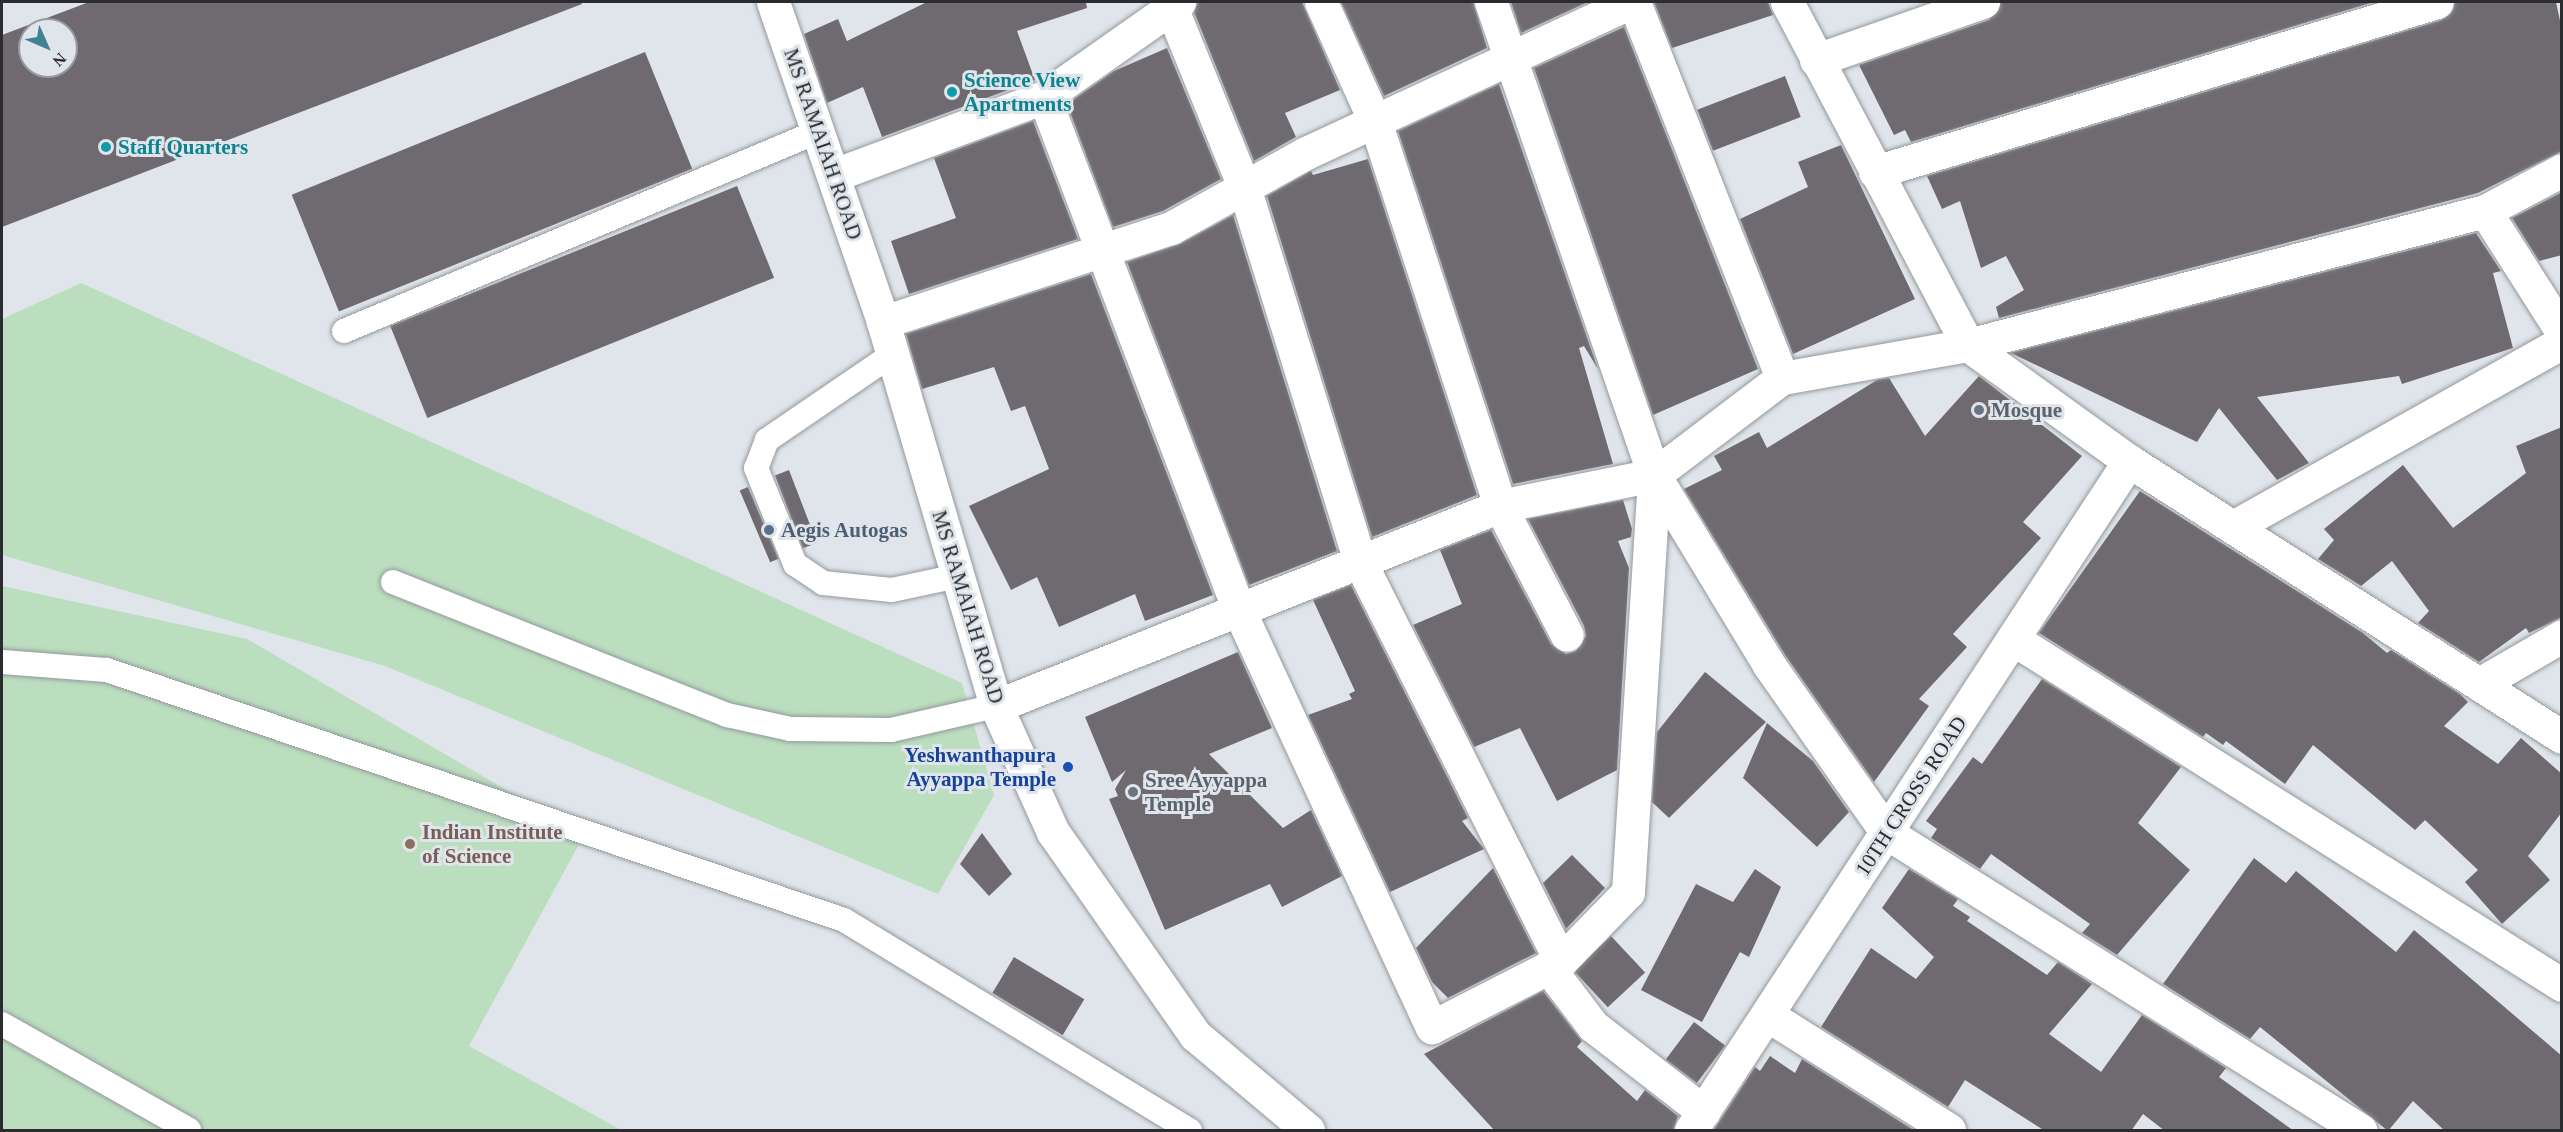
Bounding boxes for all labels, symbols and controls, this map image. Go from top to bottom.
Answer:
north arrow [18,18,78,78]
street label: MS RAMAIAH ROAD [778,45,868,243]
text: N [50,50,70,70]
place label: Science View Apartments [964,67,1080,117]
marker: Science View Apartments [945,85,959,99]
place label: Staff Quarters [118,134,248,160]
marker: Staff Quarters [99,140,113,154]
place label: Mosque [1991,397,2062,423]
marker: Mosque [1972,403,1986,417]
street label: MS RAMAIAH ROAD [927,507,1009,707]
place label: Aegis Autogas [781,517,909,543]
marker: Aegis Autogas [762,523,776,537]
street label: 10TH CROSS ROAD [1850,711,1972,881]
place label: Yeshwanthapura Ayyappa Temple [904,742,1056,792]
marker: Yeshwanthapura Ayyappa Temple [1061,760,1075,774]
place label: Sree Ayyappa Temple [1145,767,1268,817]
marker: Sree Ayyappa Temple [1126,785,1140,799]
place label: Indian Institute of Science [422,819,563,869]
marker: Indian Institute of Science [403,837,417,851]

